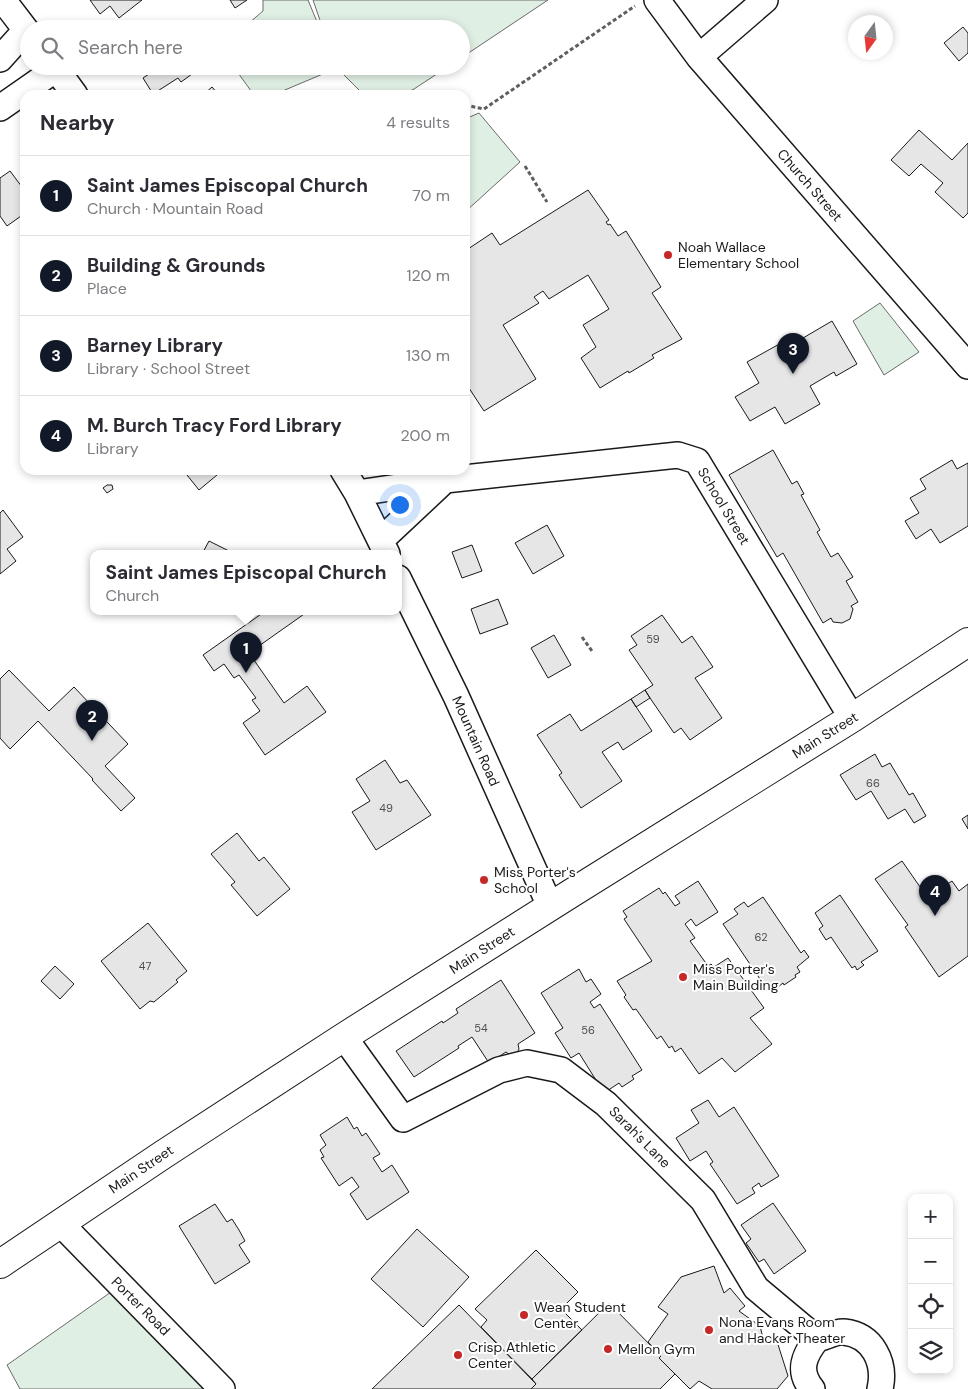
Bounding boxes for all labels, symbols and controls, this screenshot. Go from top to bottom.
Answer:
north arrow [848,15,893,60]
search box [20,20,470,75]
icon: search [38,34,66,62]
text: Search here [78,35,183,60]
text: Nearby [40,109,114,137]
text: 4 results [386,112,450,133]
street label: Church Street [774,145,846,225]
text: Saint James Episcopal Church [87,173,368,198]
text: 1 [53,185,59,206]
text: 70 m [412,185,450,206]
text: Church · Mountain Road [87,198,263,219]
place label: Noah Wallace Elementary School [678,238,799,272]
marker: Noah Wallace Elementary School [662,249,674,261]
text: Building & Grounds [87,253,266,278]
text: 2 [51,265,61,286]
text: 120 m [406,265,450,286]
text: Place [87,278,127,299]
text: Barney Library [87,333,223,358]
pin: 3 [777,333,809,374]
text: 3 [51,345,61,366]
text: 130 m [406,345,450,366]
text: Library · School Street [87,358,250,379]
text: M. Burch Tracy Ford Library [87,413,342,438]
text: 4 [51,425,61,446]
text: 200 m [401,425,450,446]
text: Library [87,438,139,459]
street label: School Street [694,464,754,548]
your location [387,492,413,518]
popup [90,550,402,615]
text: Saint James Episcopal Church [106,560,386,585]
text: Church [106,585,159,606]
pin: 1 [230,632,262,673]
house number: 59 [646,632,660,646]
street label: Mountain Road [448,693,504,789]
pin: 2 [76,700,108,741]
street label: Main Street [789,708,861,762]
house number: 66 [866,776,880,790]
house number: 49 [379,801,393,815]
place label: Miss Porter's School [494,863,576,897]
marker: Miss Porter's School [478,874,490,886]
pin: 4 [919,875,951,916]
street label: Main Street [446,922,518,978]
house number: 62 [755,930,767,944]
house number: 47 [139,959,151,973]
place label: Miss Porter's Main Building [693,960,779,994]
marker: Miss Porter's Main Building [677,971,689,983]
house number: 54 [474,1021,488,1035]
house number: 56 [581,1023,595,1037]
street label: Sarah's Lane [605,1102,675,1172]
street label: Main Street [105,1141,177,1197]
map controls [908,1194,953,1374]
button: + [908,1194,953,1239]
button: − [908,1239,953,1284]
street label: Porter Road [108,1273,174,1339]
button: locate [908,1284,953,1329]
place label: Wean Student Center [534,1298,626,1332]
marker: Wean Student Center [518,1309,530,1321]
place label: Nona Evans Room and Hacker Theater [719,1313,845,1347]
marker: Nona Evans Room and Hacker Theater [703,1324,715,1336]
button: layers [908,1329,953,1374]
place label: Crisp Athletic Center [468,1338,556,1372]
place label: Mellon Gym [618,1340,695,1358]
marker: Mellon Gym [602,1343,614,1355]
marker: Crisp Athletic Center [452,1349,464,1361]

